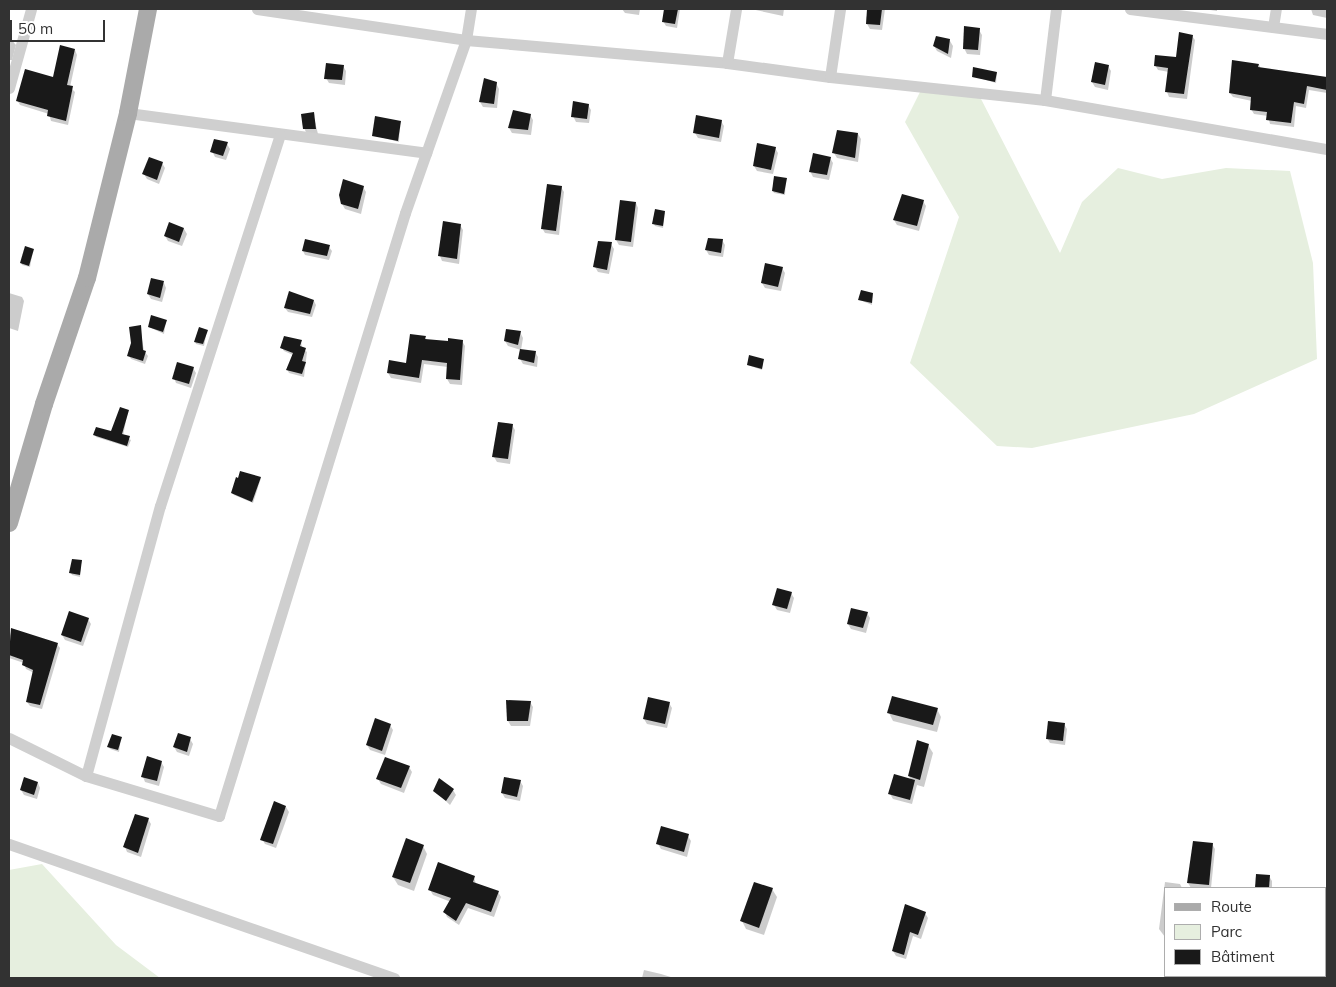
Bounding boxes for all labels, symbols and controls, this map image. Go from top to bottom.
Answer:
scale bar [12,10,108,42]
text: 50 m [18,19,53,38]
legend [1164,887,1326,977]
text: Route [1211,897,1252,916]
text: Parc [1211,922,1242,941]
text: Bâtiment [1211,947,1274,966]

